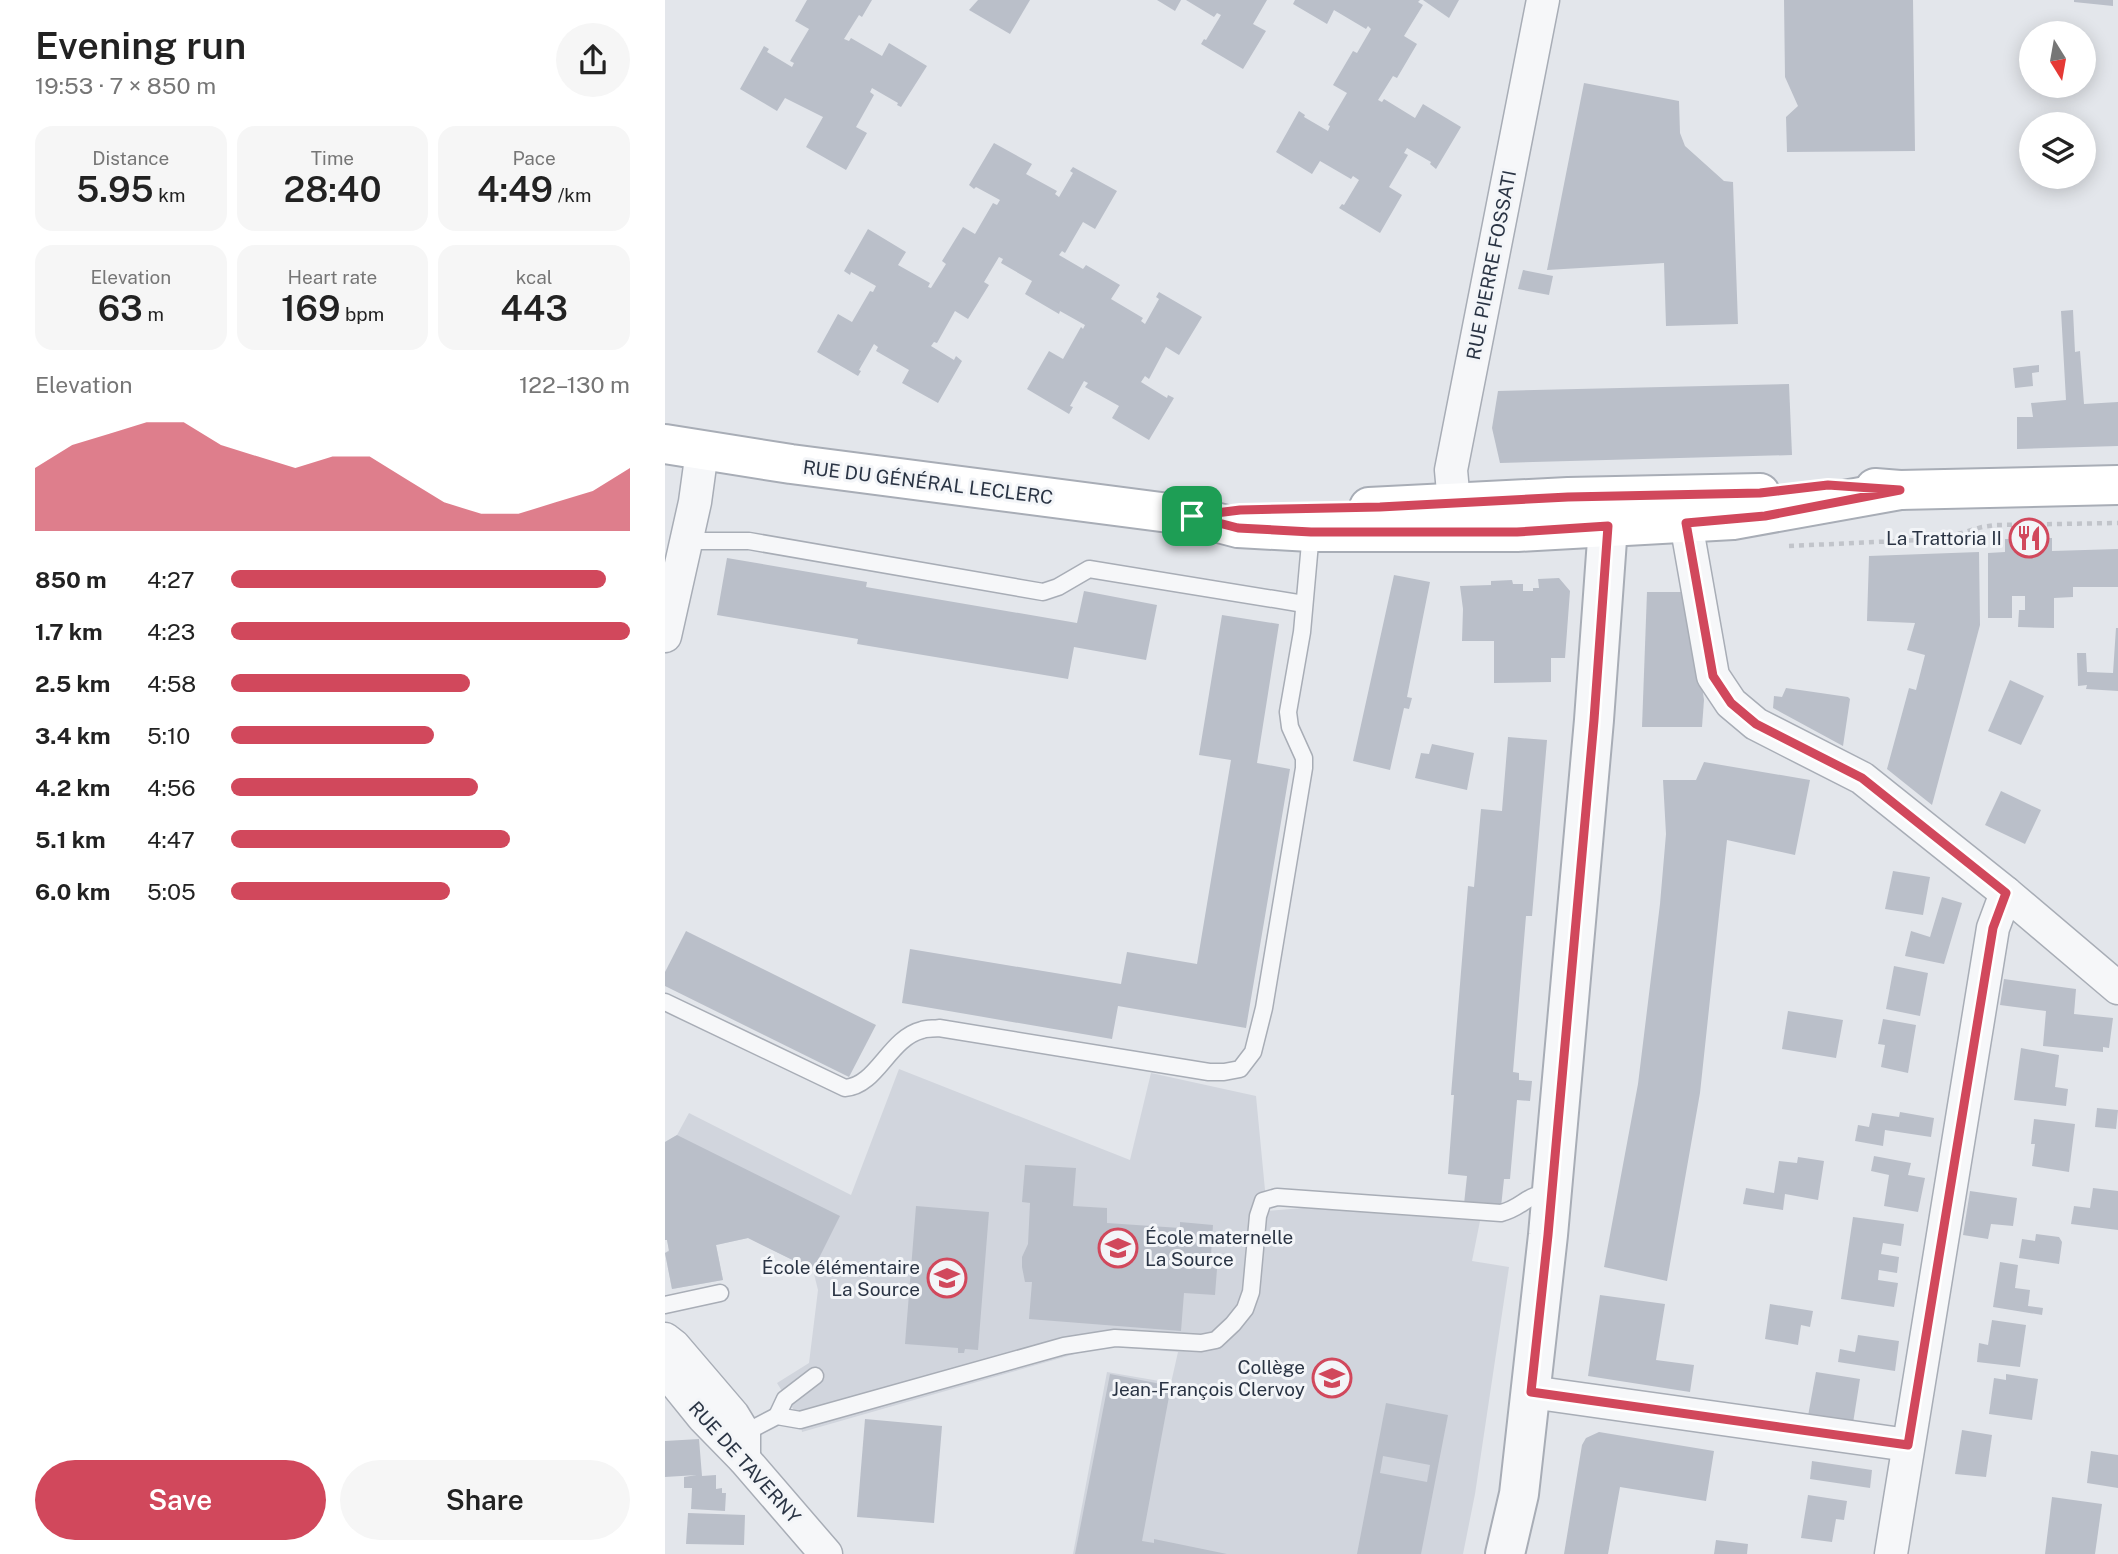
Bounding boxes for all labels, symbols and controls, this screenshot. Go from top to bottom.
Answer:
north arrow [2019,21,2097,98]
map controls [2019,21,2096,189]
text: Evening run [35,23,246,68]
button: share [556,23,630,97]
text: 19:53 · 7 × 850 m [35,72,216,99]
button: layers [2019,112,2096,189]
text: Distance [92,147,169,169]
text: Time [311,147,354,169]
text: Pace [512,147,556,169]
street label: RUE PIERRE FOSSATI [1462,168,1520,362]
text: 5.95 [76,169,154,210]
text: 28:40 [284,169,381,210]
text: 4:49 [477,169,553,210]
text: km [154,184,185,206]
text: /km [553,184,591,206]
text: Elevation [91,266,171,288]
text: Heart rate [288,266,377,288]
text: kcal [516,266,553,288]
text: 63 [98,288,143,329]
text: 169 [281,288,340,329]
text: 443 [500,288,568,329]
text: m [143,303,164,325]
text: bpm [340,303,384,325]
text: Elevation [35,371,133,398]
text: 122–130 m [519,371,630,398]
street label: RUE DU GÉNÉRAL LECLERC [802,456,1054,508]
pin [1162,486,1222,546]
icon: arrive [1173,497,1211,535]
restaurant icon: La Trattoria II [2008,517,2050,559]
place label: La Trattoria II [1886,527,2002,549]
text: 850 m [35,566,107,593]
text: 4:27 [147,566,195,593]
text: 1.7 km [35,618,103,645]
text: 4:23 [147,618,195,645]
text: 2.5 km [35,670,110,697]
text: 4:58 [147,670,196,697]
text: 3.4 km [35,722,111,749]
text: 5:10 [147,722,190,749]
text: 4.2 km [35,774,110,801]
text: 4:56 [147,774,196,801]
text: 5.1 km [35,826,106,853]
text: 4:47 [147,826,195,853]
text: 6.0 km [35,878,110,905]
text: 5:05 [147,878,196,905]
place label: École maternelle La Source [1145,1226,1293,1270]
school or university icon: École maternelle La Source [1097,1227,1139,1269]
place label: École élémentaire La Source [762,1256,920,1300]
school or university icon: École élémentaire La Source [926,1257,968,1299]
place label: Collège Jean-François Clervoy [1112,1356,1305,1400]
school or university icon: Collège Jean-François Clervoy [1311,1357,1353,1399]
street label: RUE DE TAVERNY [685,1397,806,1528]
button: Save [35,1460,326,1540]
button: Share [340,1460,630,1540]

